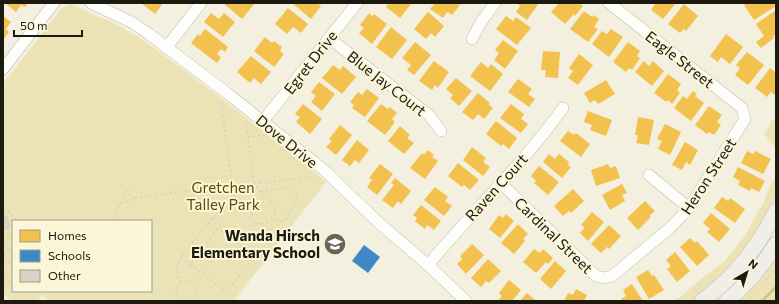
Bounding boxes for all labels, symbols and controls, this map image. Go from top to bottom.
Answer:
scale bar [14,12,82,38]
text: 50 m [20,18,48,32]
street label: Egret Drive [280,27,340,97]
street label: Eagle Street [642,27,718,91]
street label: Blue Jay Court [344,47,430,119]
street label: Dove Drive [253,111,322,171]
street label: Heron Street [677,134,739,218]
street label: Raven Court [461,150,531,224]
park label: Gretchen Talley Park [186,178,260,213]
street label: Cardinal Street [511,193,597,277]
legend [12,220,152,292]
place label: Wanda Hirsch Elementary School [191,226,320,261]
text: Homes [48,228,86,242]
school or university icon: Wanda Hirsch Elementary School [322,231,348,257]
text: Schools [48,248,91,262]
north arrow [727,252,767,292]
text: N [746,256,761,271]
text: Other [48,268,81,282]

